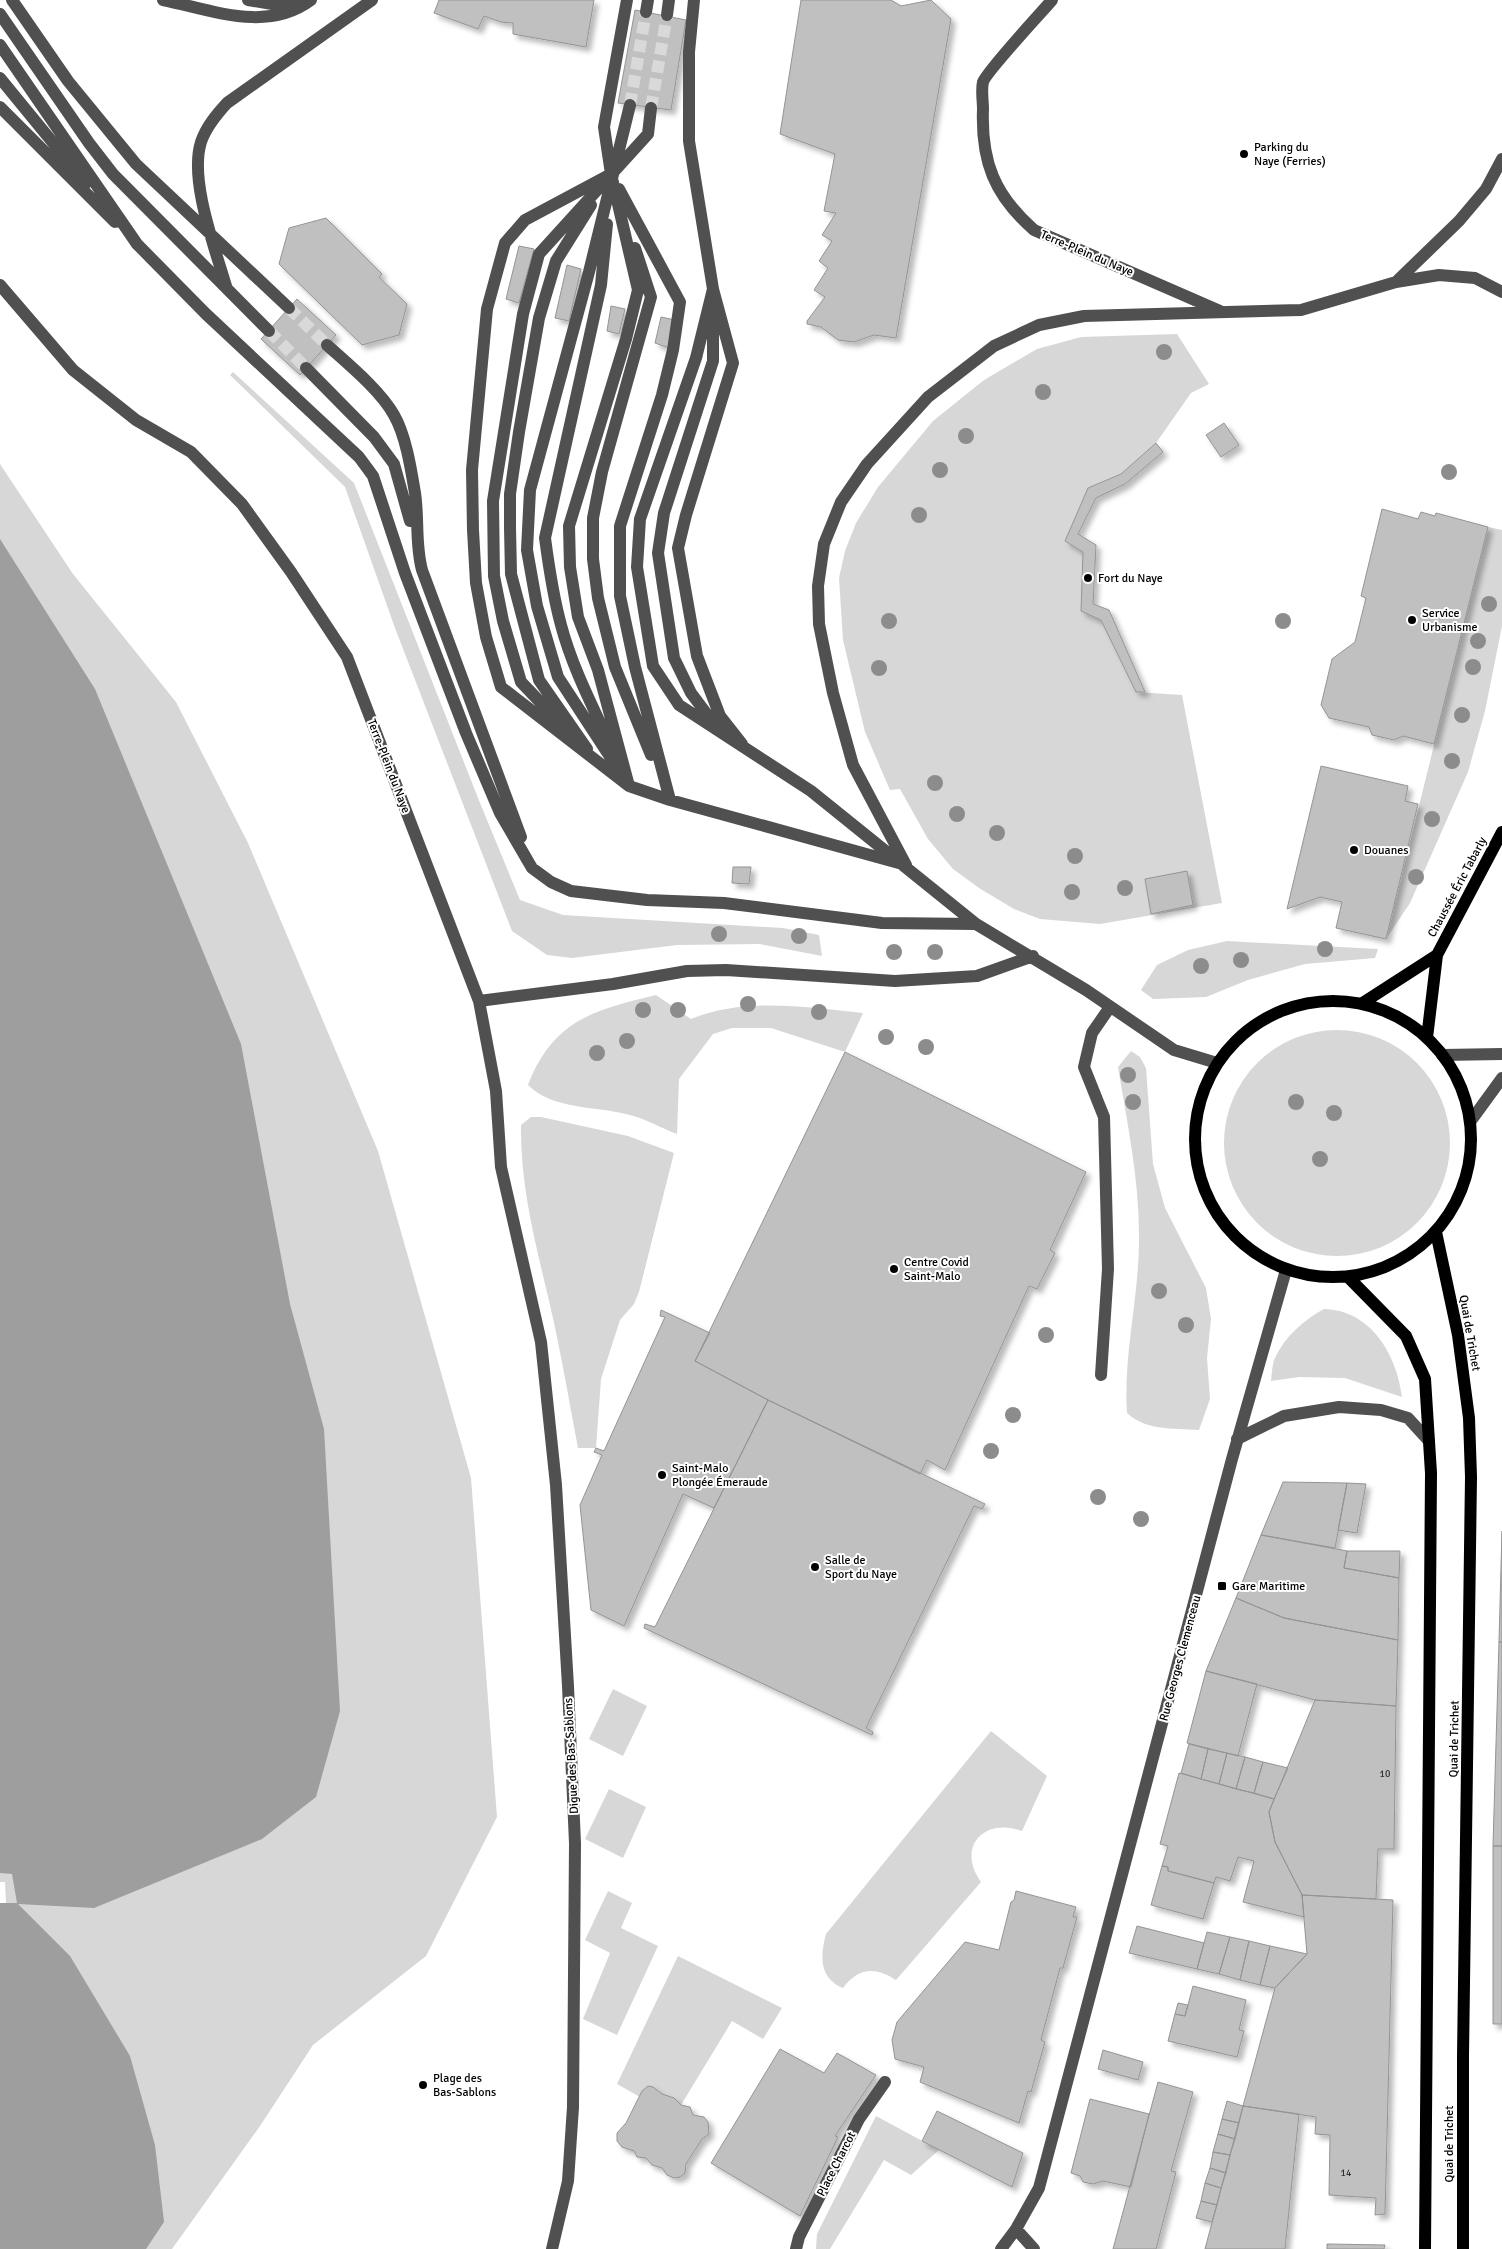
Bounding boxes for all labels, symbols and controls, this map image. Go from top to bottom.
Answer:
place label: Parking du Naye (Ferries) [1254,140,1326,169]
marker: Parking du Naye (Ferries) [1238,148,1250,160]
street label: Terre-Plein du Naye [1038,227,1136,280]
place label: Fort du Naye [1098,571,1163,586]
marker: Fort du Naye [1082,572,1094,584]
place label: Service Urbanisme [1422,606,1477,635]
marker: Service Urbanisme [1406,614,1418,626]
street label: Terre-Plein du Naye [364,717,413,815]
street label: Chaussée Éric Tabarly [1425,834,1490,940]
place label: Douanes [1364,843,1408,858]
marker: Douanes [1348,844,1360,856]
place label: Centre Covid Saint-Malo [904,1255,969,1284]
marker: Centre Covid Saint-Malo [888,1263,900,1275]
street label: Quai de Trichet [1455,1294,1484,1372]
place label: Saint-Malo Plongée Émeraude [672,1461,768,1490]
marker: Saint-Malo Plongée Émeraude [656,1469,668,1481]
place label: Salle de Sport du Naye [825,1553,897,1582]
marker: Salle de Sport du Naye [809,1561,821,1573]
place label: Gare Maritime [1232,1579,1305,1594]
marker: Gare Maritime [1216,1580,1228,1592]
street label: Rue Georges Clemenceau [1156,1594,1205,1723]
street label: Digue des Bas-Sablons [561,1698,582,1814]
street label: Quai de Trichet [1446,1700,1463,1778]
house number: 10 [1380,1768,1390,1780]
place label: Plage des Bas-Sablons [433,2071,496,2100]
marker: Plage des Bas-Sablons [417,2079,429,2091]
street label: Quai de Trichet [1442,2106,1457,2182]
street label: Place Charcot [814,2129,859,2199]
house number: 14 [1341,2167,1352,2179]

